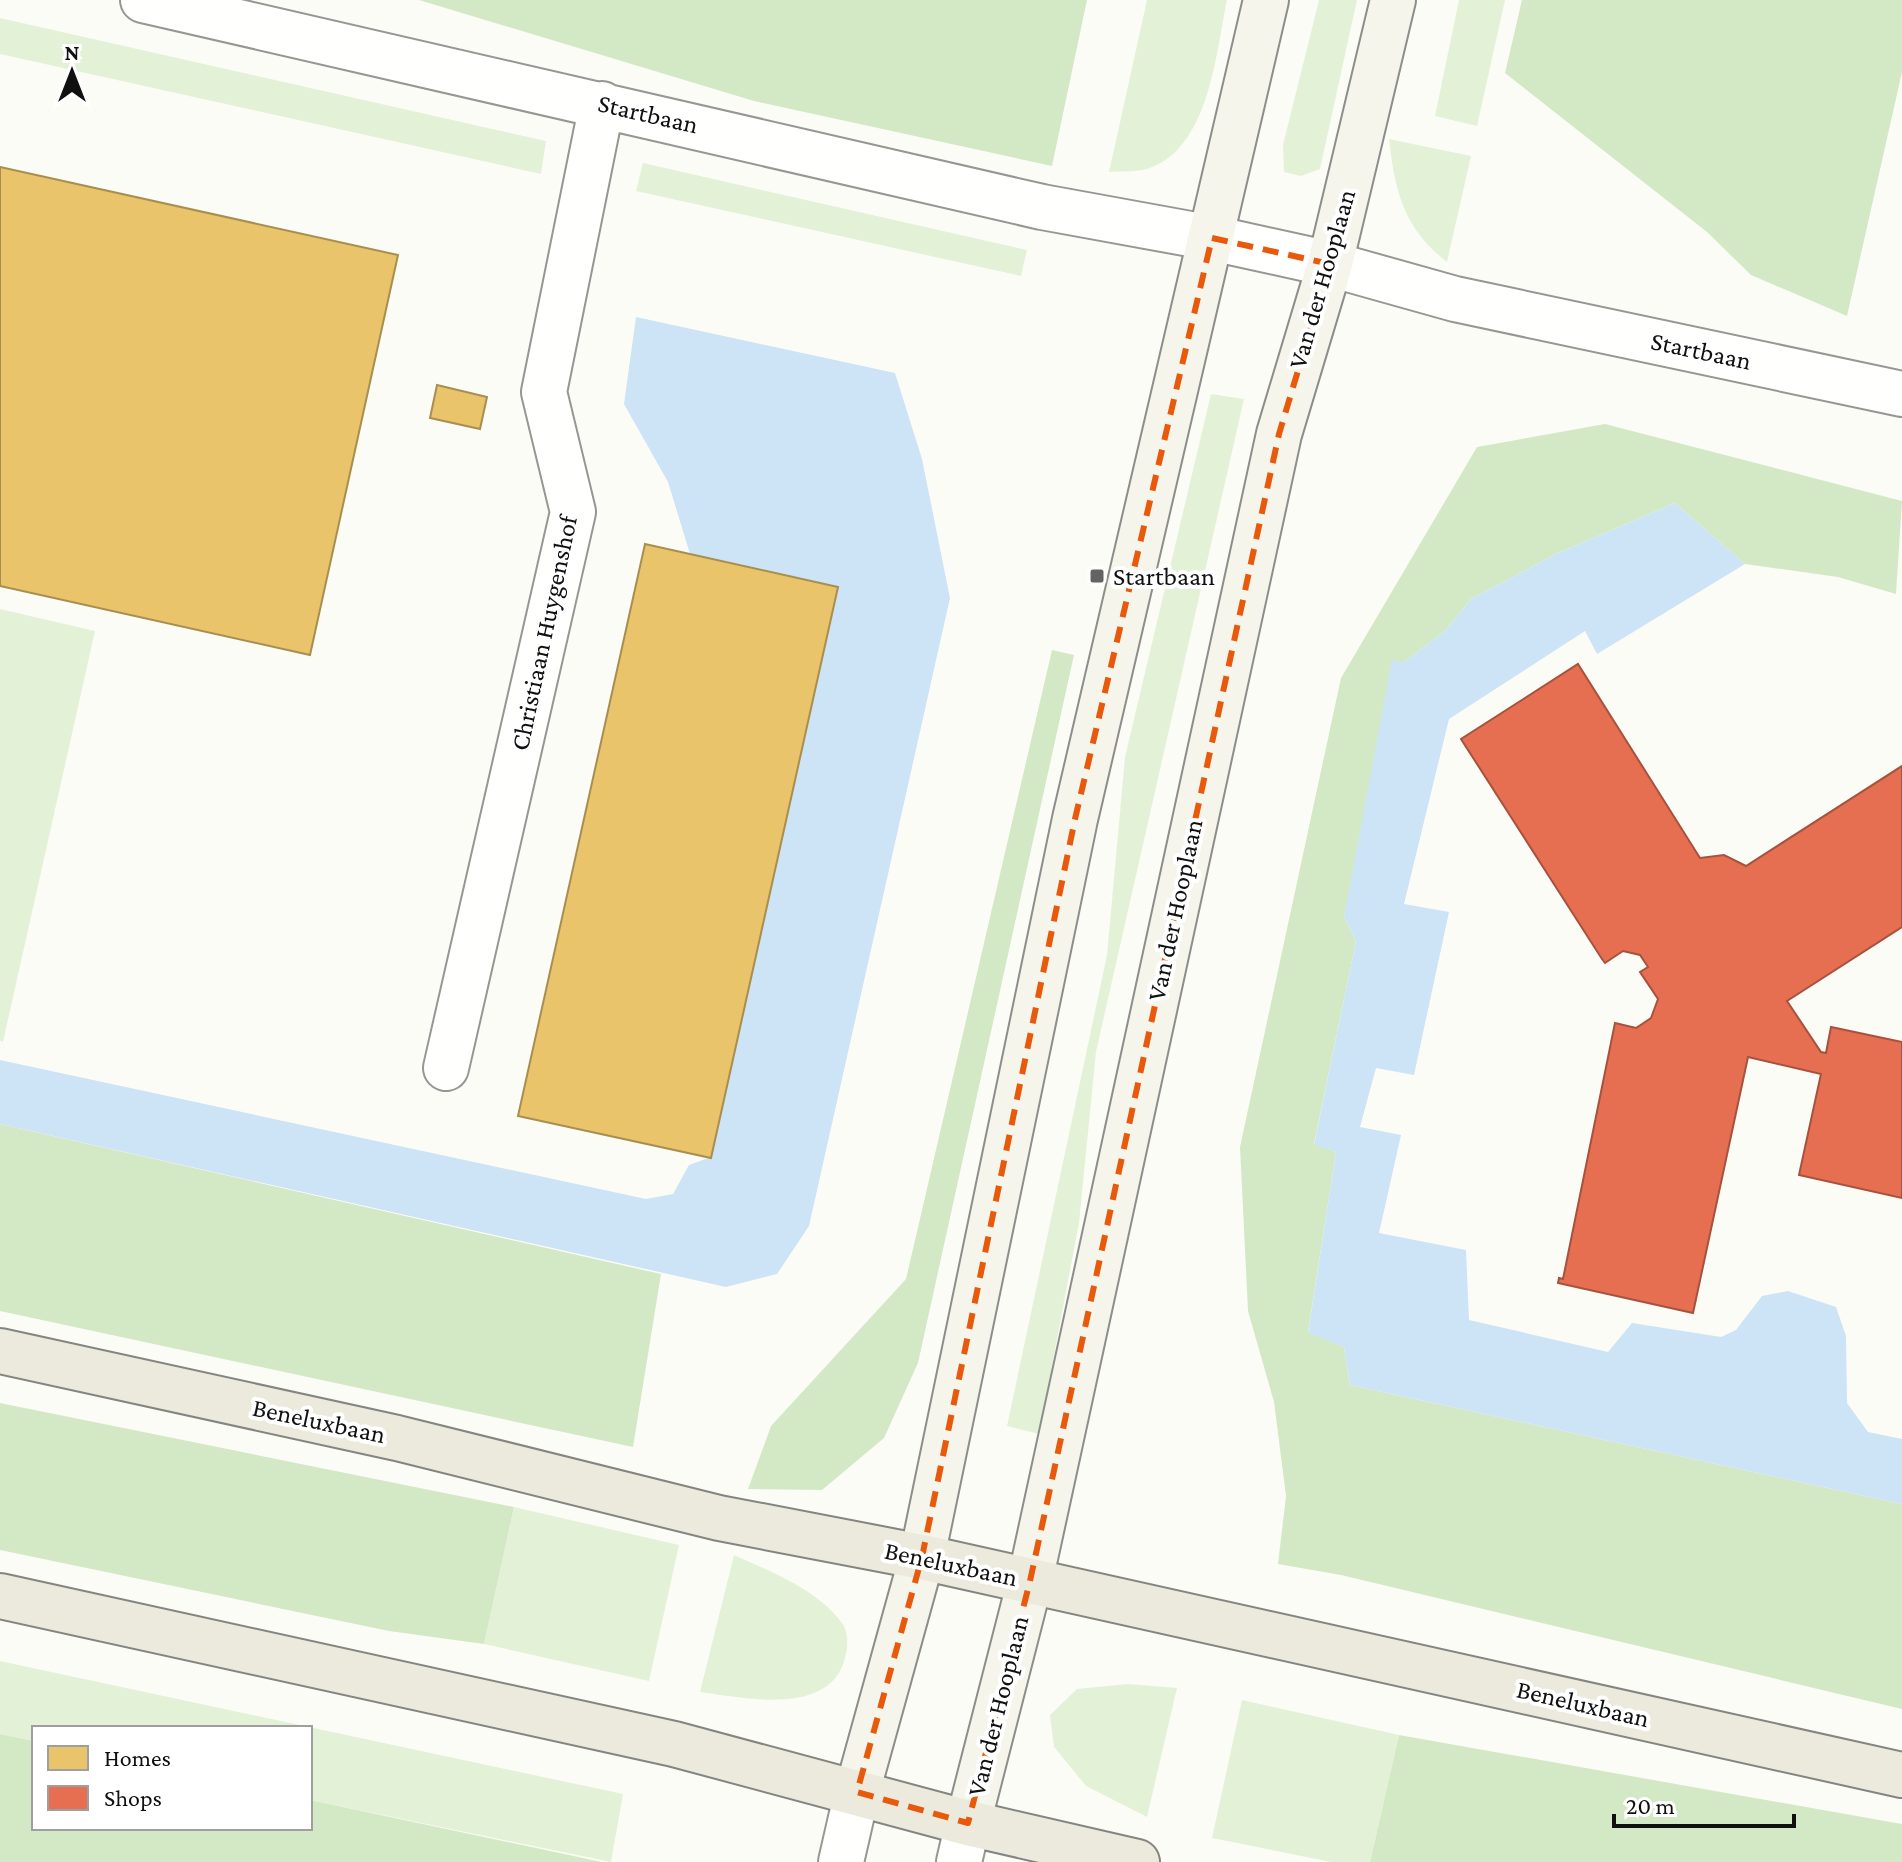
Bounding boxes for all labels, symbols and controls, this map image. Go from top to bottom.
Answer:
north arrow [32,32,112,112]
text: N [65,40,80,65]
street label: Startbaan [595,88,701,140]
street label: Van der Hooplaan [1283,186,1361,372]
street label: Startbaan [1648,326,1754,376]
street label: Christiaan Huygenshof [505,512,583,753]
place label: Startbaan [1113,562,1215,591]
marker: Startbaan [1088,567,1106,585]
street label: Van der Hooplaan [1142,816,1208,1004]
street label: Beneluxbaan [250,1393,388,1449]
street label: Beneluxbaan [882,1536,1020,1592]
street label: Van der Hooplaan [962,1613,1034,1799]
street label: Beneluxbaan [1514,1675,1652,1733]
legend [32,1726,312,1830]
text: Homes [104,1744,171,1771]
scale bar [1614,1778,1794,1828]
text: Shops [104,1784,162,1811]
text: 20 m [1626,1792,1675,1819]

